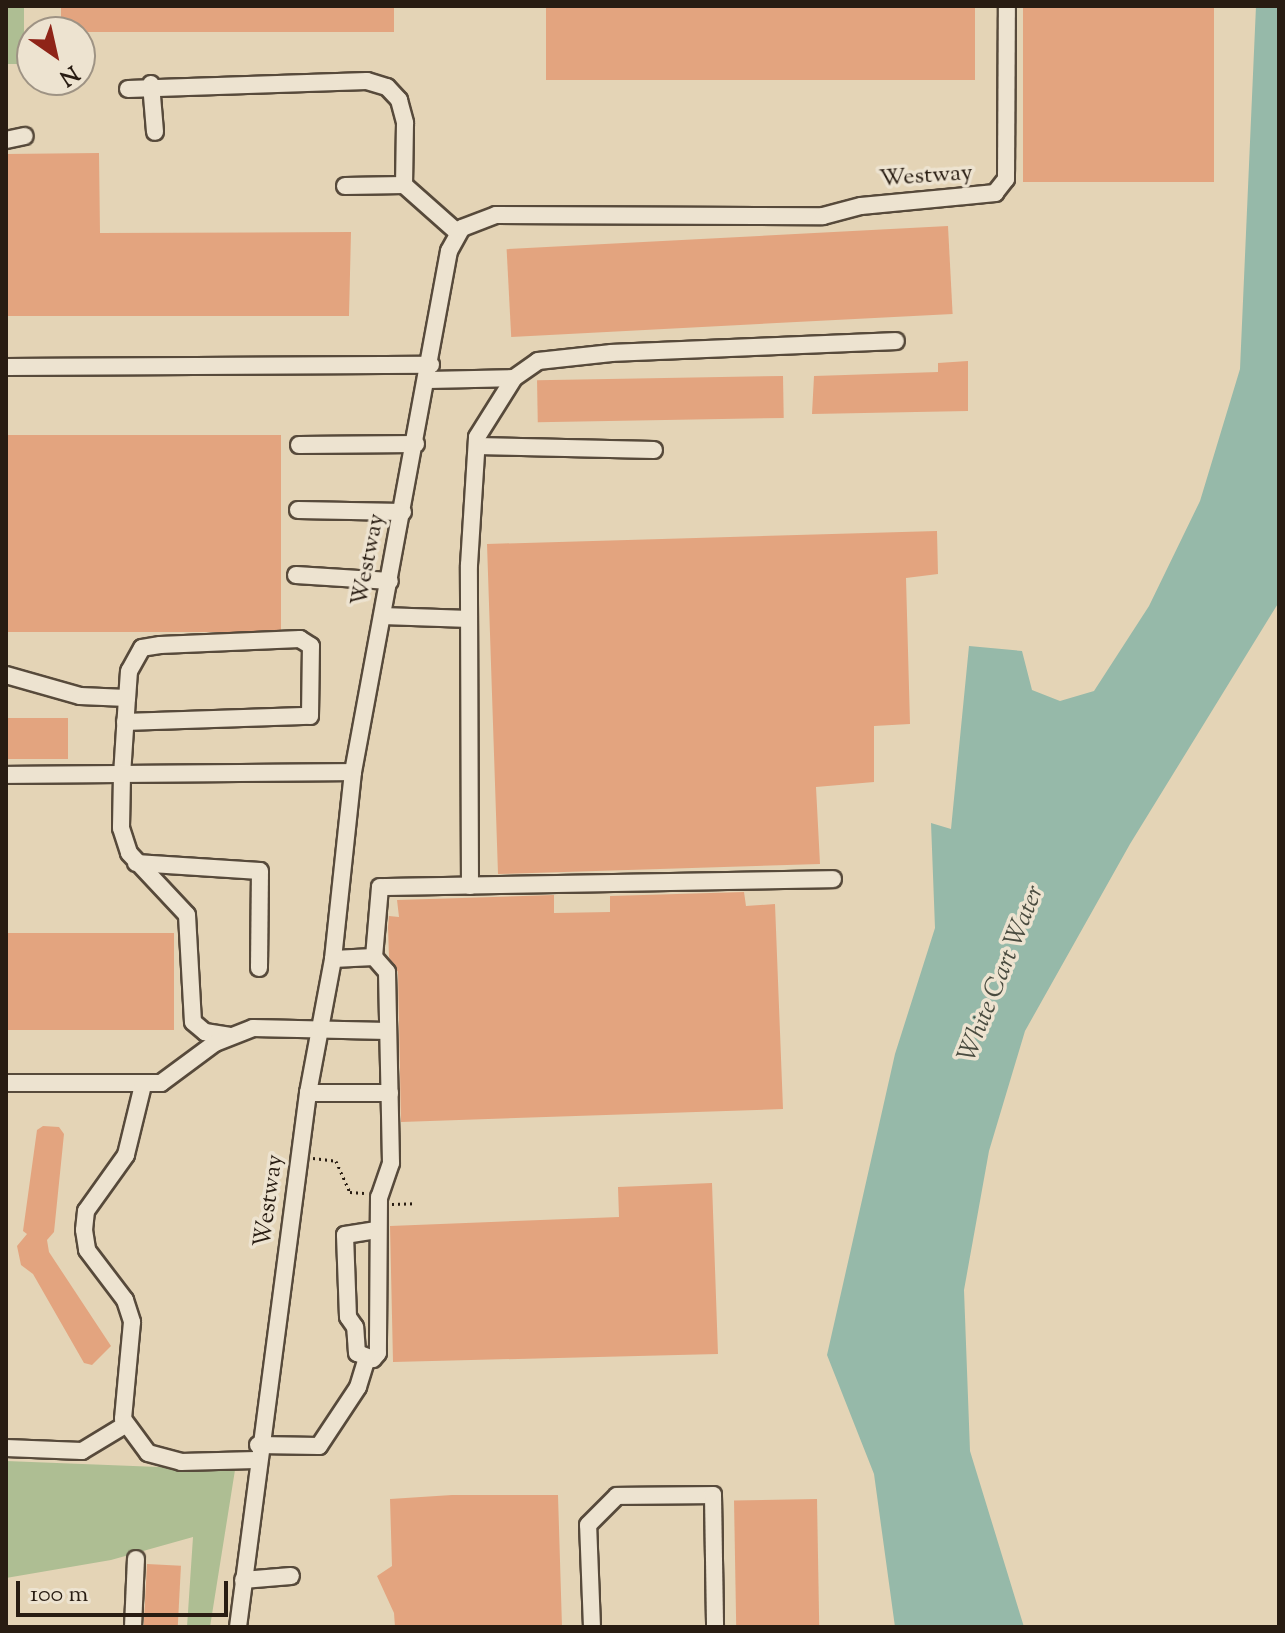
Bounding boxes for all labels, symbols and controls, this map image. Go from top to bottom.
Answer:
north arrow [16,16,96,96]
text: N [52,56,85,92]
street label: Westway [878,159,974,195]
street label: Westway [346,511,392,609]
water label: White Cart Water [952,881,1052,1067]
street label: Westway [249,1153,291,1249]
scale bar [20,1565,232,1615]
text: 100 m [30,1578,88,1612]

